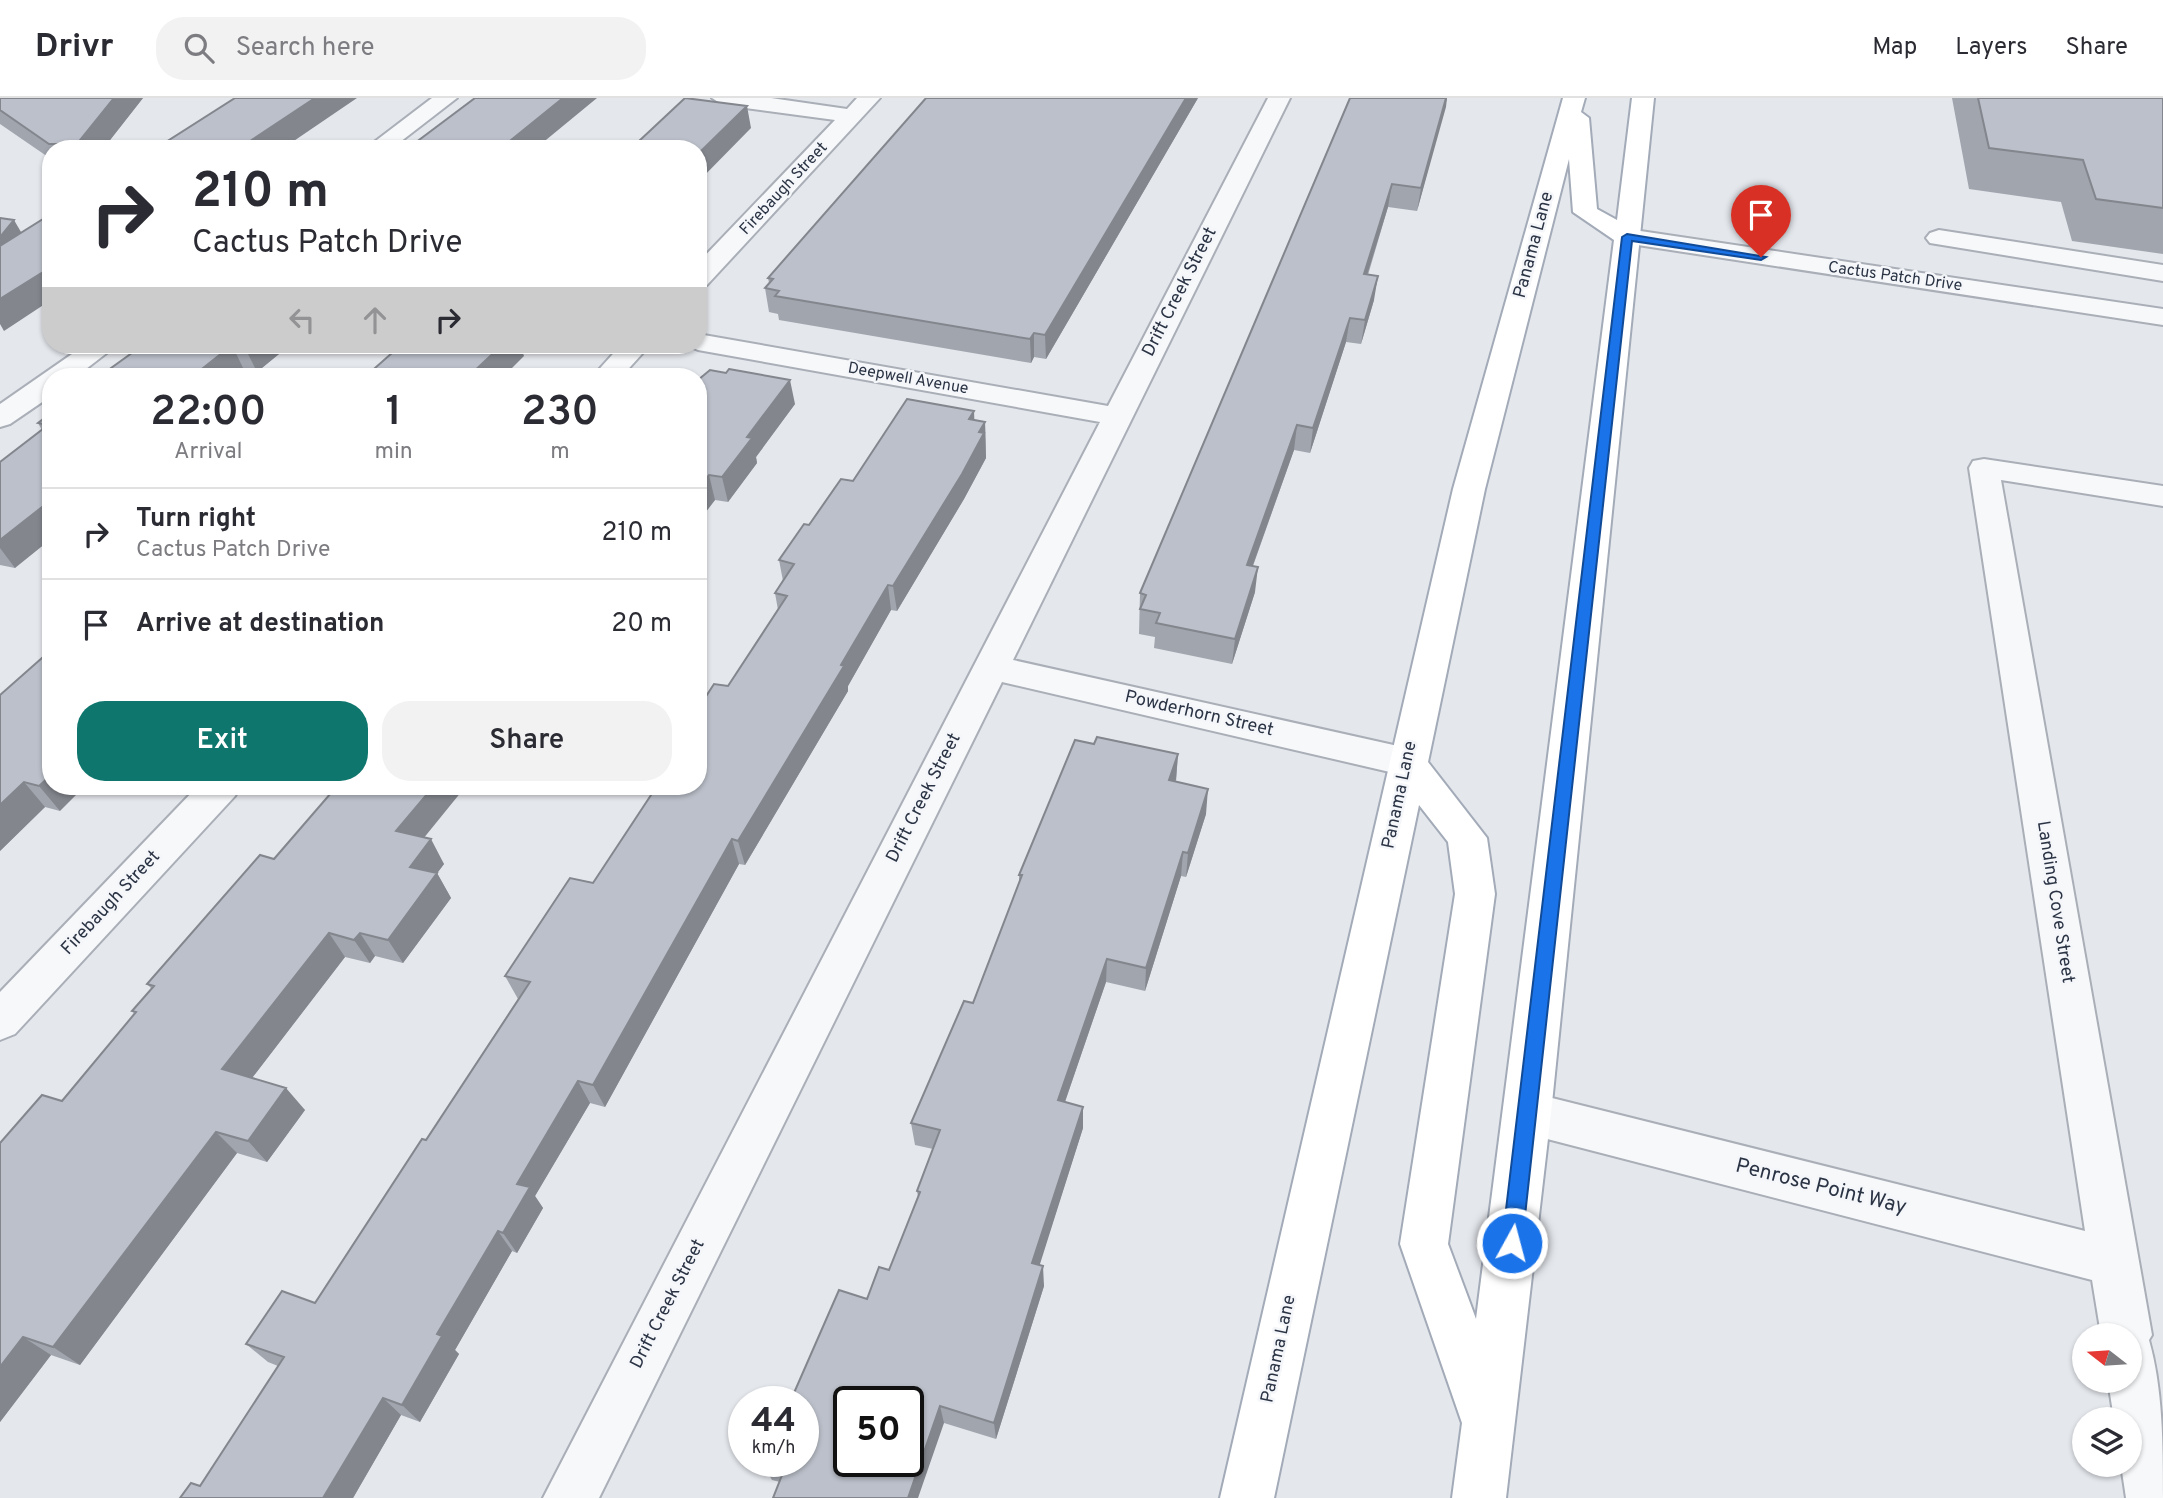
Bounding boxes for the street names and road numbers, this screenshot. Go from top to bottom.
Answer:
street label: Firebaugh Street [736,138,832,240]
street label: Panama Lane [1509,189,1559,301]
street label: Drift Creek Street [1137,223,1223,361]
street label: Cactus Patch Drive [1827,258,1963,296]
street label: Deepwell Avenue [846,359,970,399]
street label: Powderhorn Street [1122,686,1276,742]
street label: Drift Creek Street [881,729,967,867]
street label: Panama Lane [1377,739,1423,851]
street label: Landing Cove Street [2031,819,2079,985]
street label: Firebaugh Street [57,846,165,960]
street label: Penrose Point Way [1733,1153,1909,1221]
street label: Drift Creek Street [625,1235,711,1373]
street label: Panama Lane [1256,1293,1302,1405]

